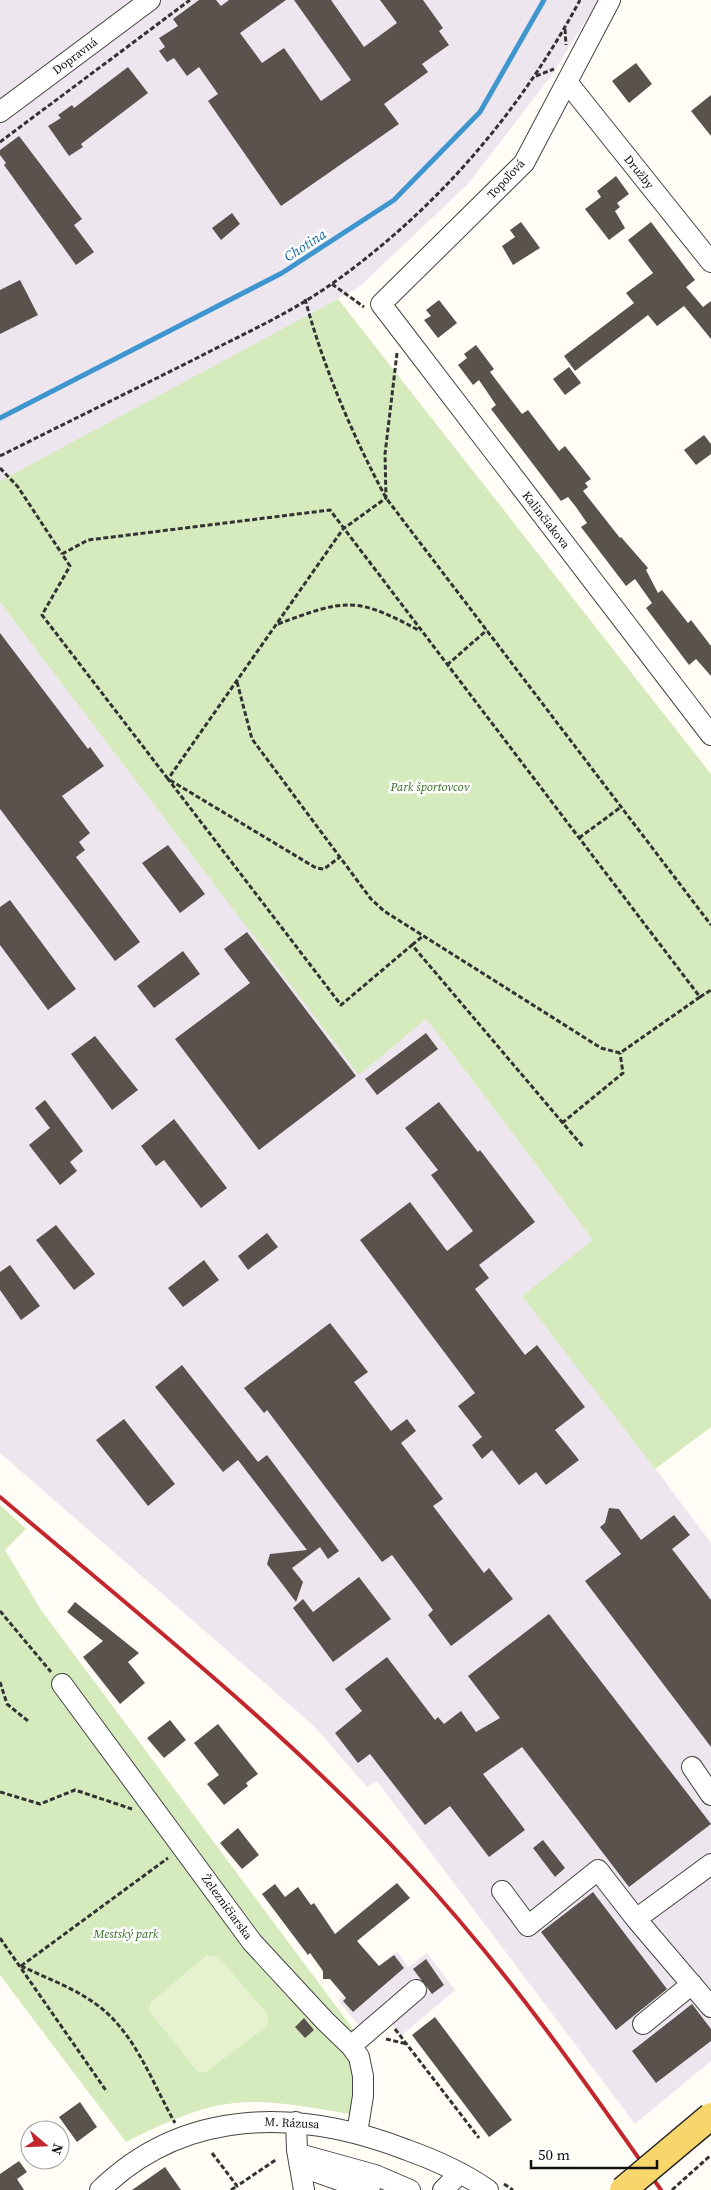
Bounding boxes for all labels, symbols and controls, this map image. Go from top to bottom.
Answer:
street label: Dopravná [49,33,101,78]
street label: Družby [621,152,658,193]
street label: Topoľová [484,155,529,202]
water label: Chotina [280,223,331,266]
street label: Kalinčiakova [518,488,574,553]
park label: Park športovcov [390,779,470,795]
street label: Železničiarska [198,1871,257,1943]
park label: Mestský park [93,1926,159,1942]
street label: M. Rázusa [264,2114,321,2132]
north arrow [20,2120,70,2170]
scale bar [531,2138,657,2170]
text: N [46,2141,68,2157]
text: 50 m [538,2144,570,2165]

